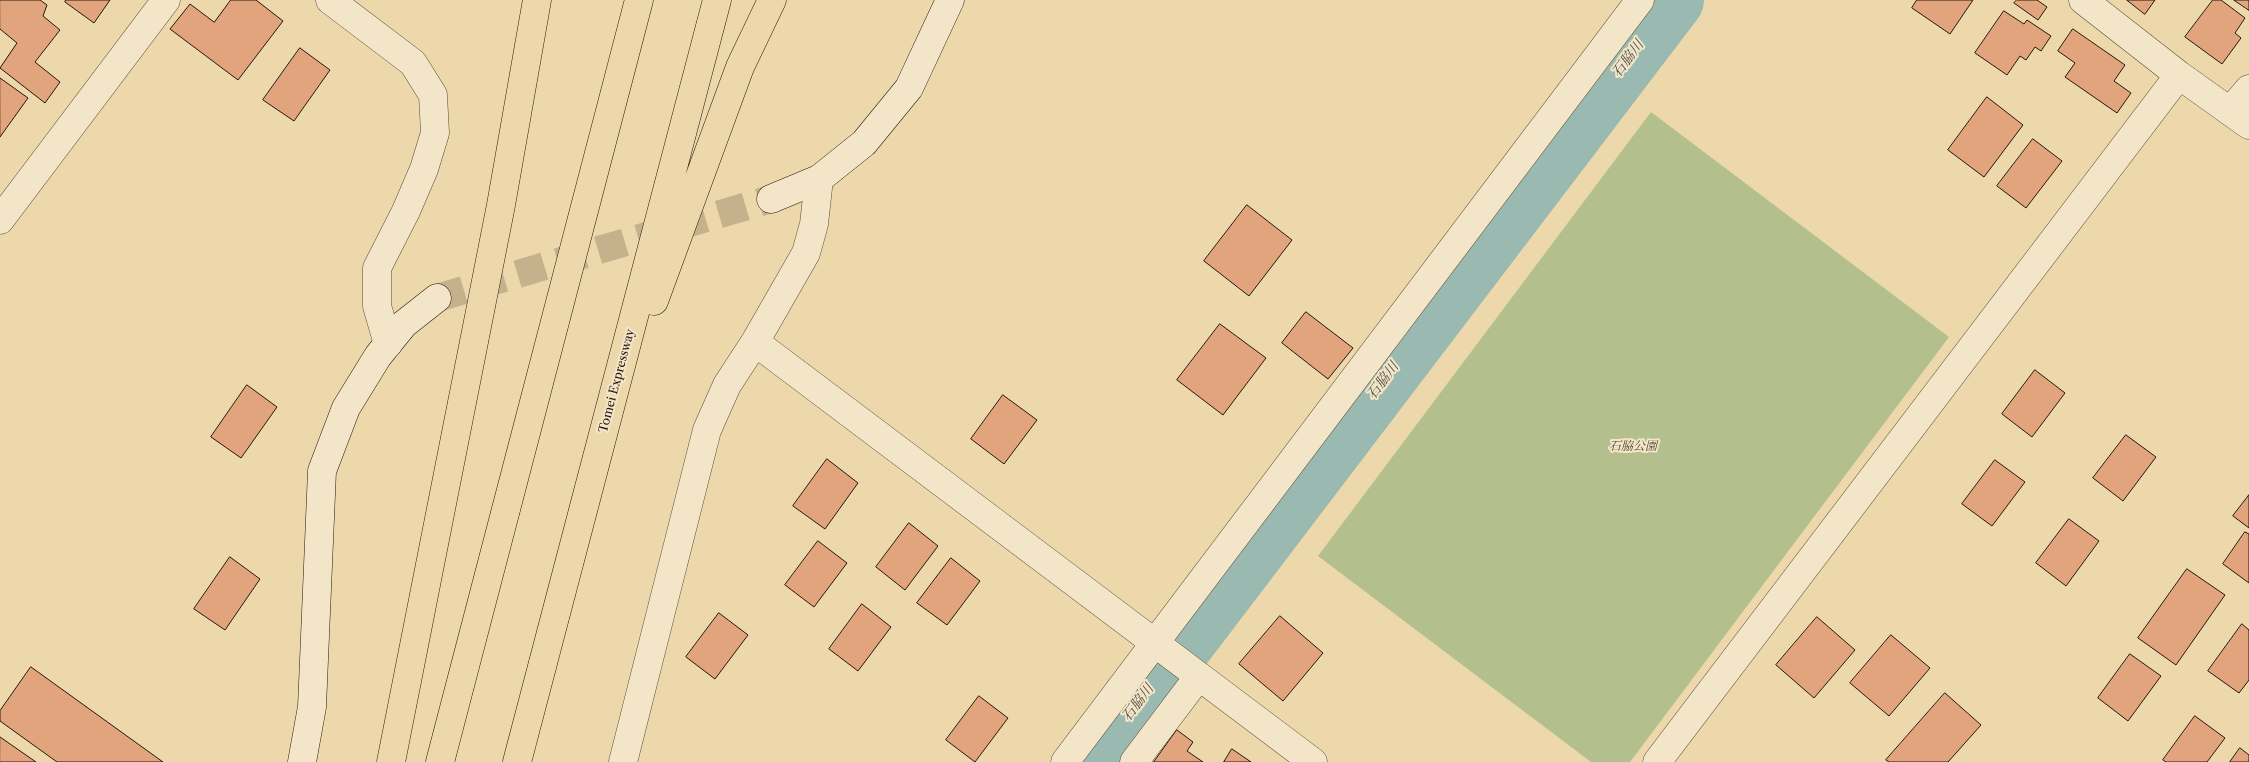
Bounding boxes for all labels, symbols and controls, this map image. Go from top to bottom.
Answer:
water label: 石脇川 [1609,37,1647,81]
street label: Tomei Expressway [596,328,638,434]
water label: 石脇川 [1364,359,1402,403]
park label: 石脇公園 [1609,440,1657,454]
water label: 石脇川 [1119,681,1157,725]

